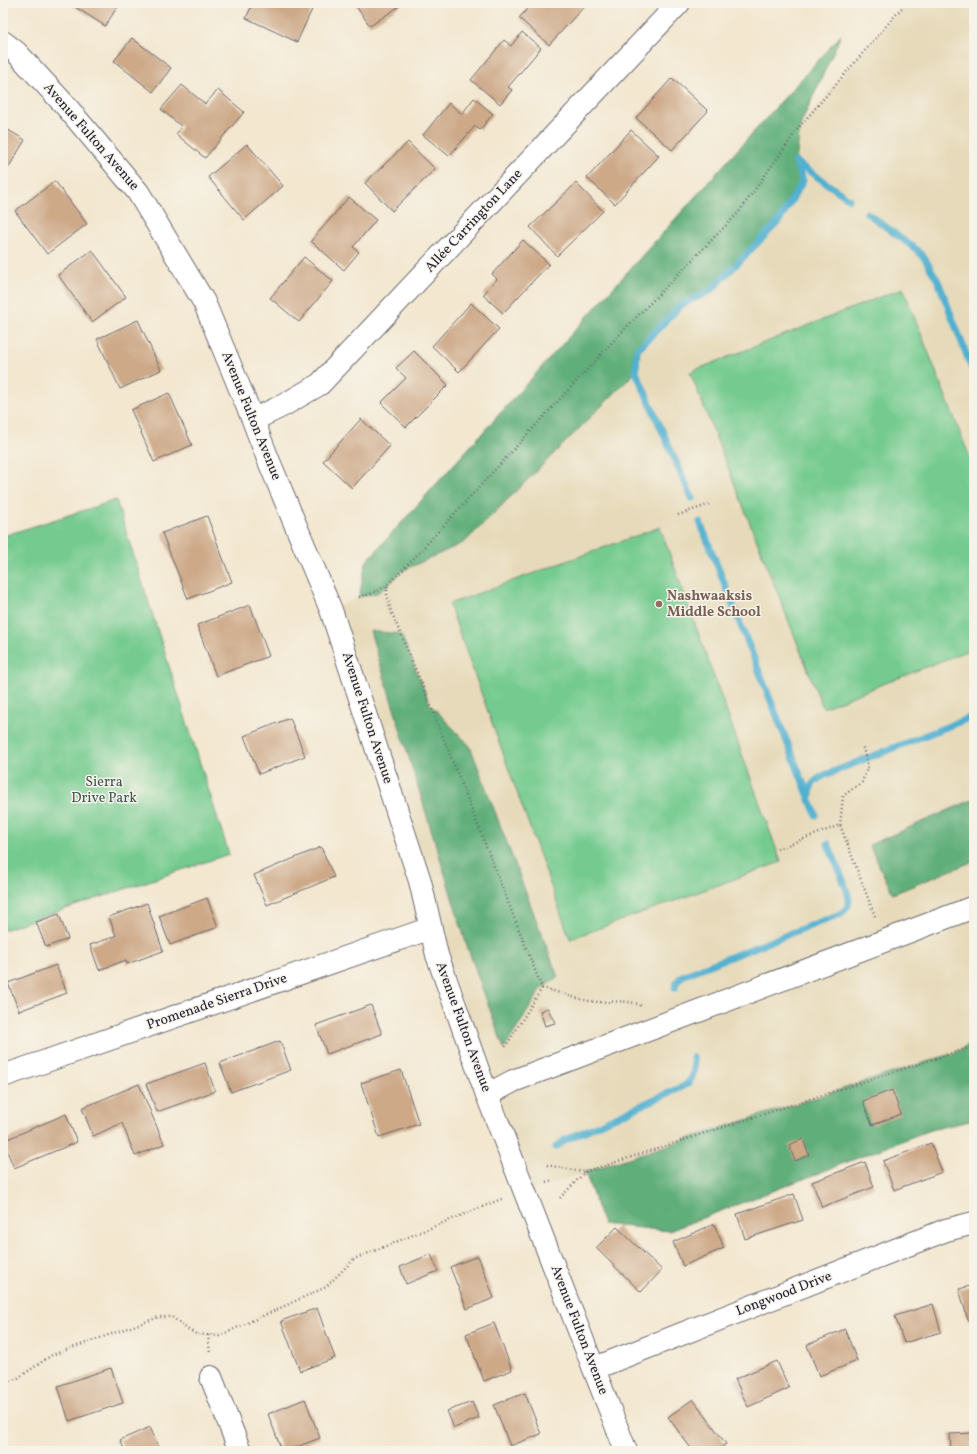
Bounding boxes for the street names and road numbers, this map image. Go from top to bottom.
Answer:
street label: Avenue Fulton Avenue [39,79,143,195]
street label: Allée Carrington Lane [421,165,527,277]
street label: Avenue Fulton Avenue [216,349,286,484]
street label: Avenue Fulton Avenue [337,650,397,787]
street label: Avenue Fulton Avenue [431,959,496,1095]
street label: Promenade Sierra Drive [144,969,290,1035]
street label: Avenue Fulton Avenue [546,1263,613,1398]
street label: Longwood Drive [733,1267,835,1321]

